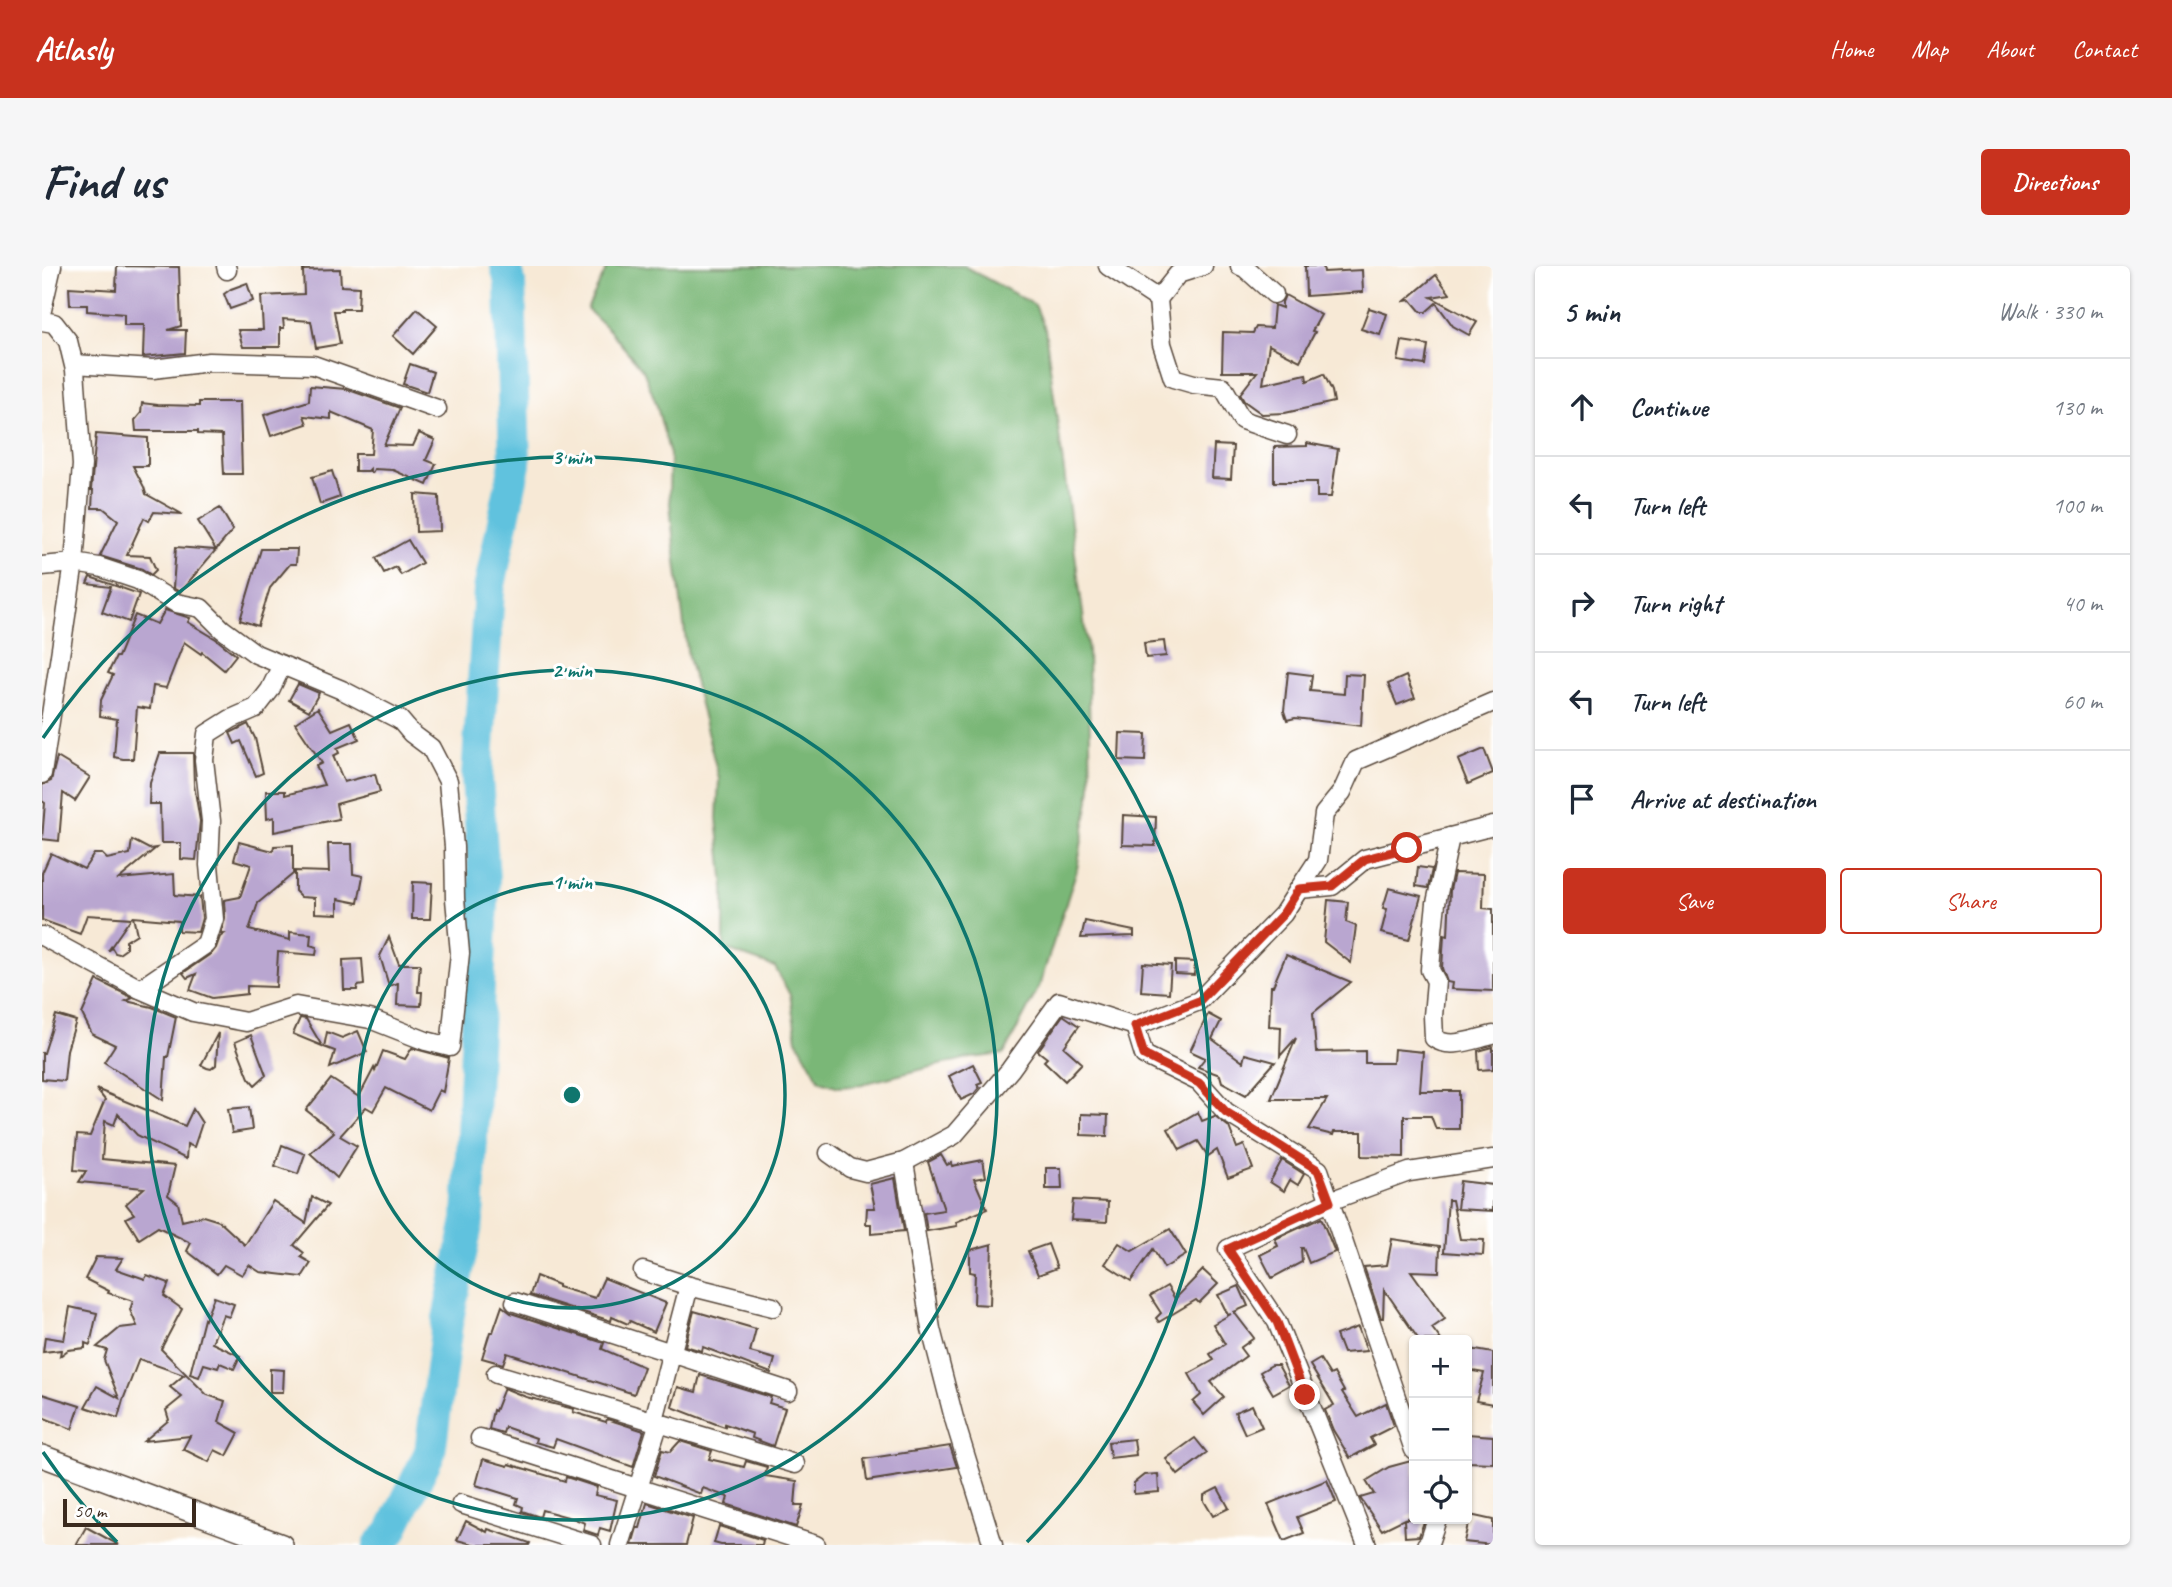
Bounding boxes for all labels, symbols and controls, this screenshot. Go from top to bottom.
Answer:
text: Atlasly [35,28,112,70]
text: Home [1830,34,1873,64]
text: Map [1911,34,1948,64]
text: About [1986,34,2034,64]
text: Contact [2072,34,2137,64]
button: Directions [1981,149,2130,215]
text: Find us [42,151,164,213]
text: 5 min [1563,293,1620,331]
text: Walk · 330 m [1998,297,2102,326]
icon: ahead [1563,388,1601,426]
text: Continue [1630,391,1708,424]
text: 130 m [2053,393,2102,422]
text: 3 min [552,444,592,470]
icon: left [1563,486,1601,524]
text: Turn left [1630,489,1705,522]
text: 100 m [2053,491,2102,520]
icon: right [1563,584,1601,622]
text: Turn right [1630,587,1721,620]
text: 40 m [2063,589,2102,618]
text: 2 min [552,657,592,683]
icon: left [1563,682,1601,720]
text: Turn left [1630,685,1705,718]
text: 60 m [2063,687,2102,716]
icon: arrive [1563,780,1601,818]
text: Arrive at destination [1630,783,1816,816]
route start [1391,832,1422,863]
button: Save [1563,868,1826,934]
button: Share [1840,868,2102,934]
text: 1 min [552,869,592,895]
centre of rings [560,1083,584,1107]
map controls [1409,1335,1472,1524]
button: + [1409,1335,1472,1398]
route end [1289,1379,1320,1410]
button: − [1409,1398,1472,1461]
button: locate [1409,1461,1472,1524]
scale bar [63,1496,196,1528]
text: 50 m [74,1499,106,1523]

